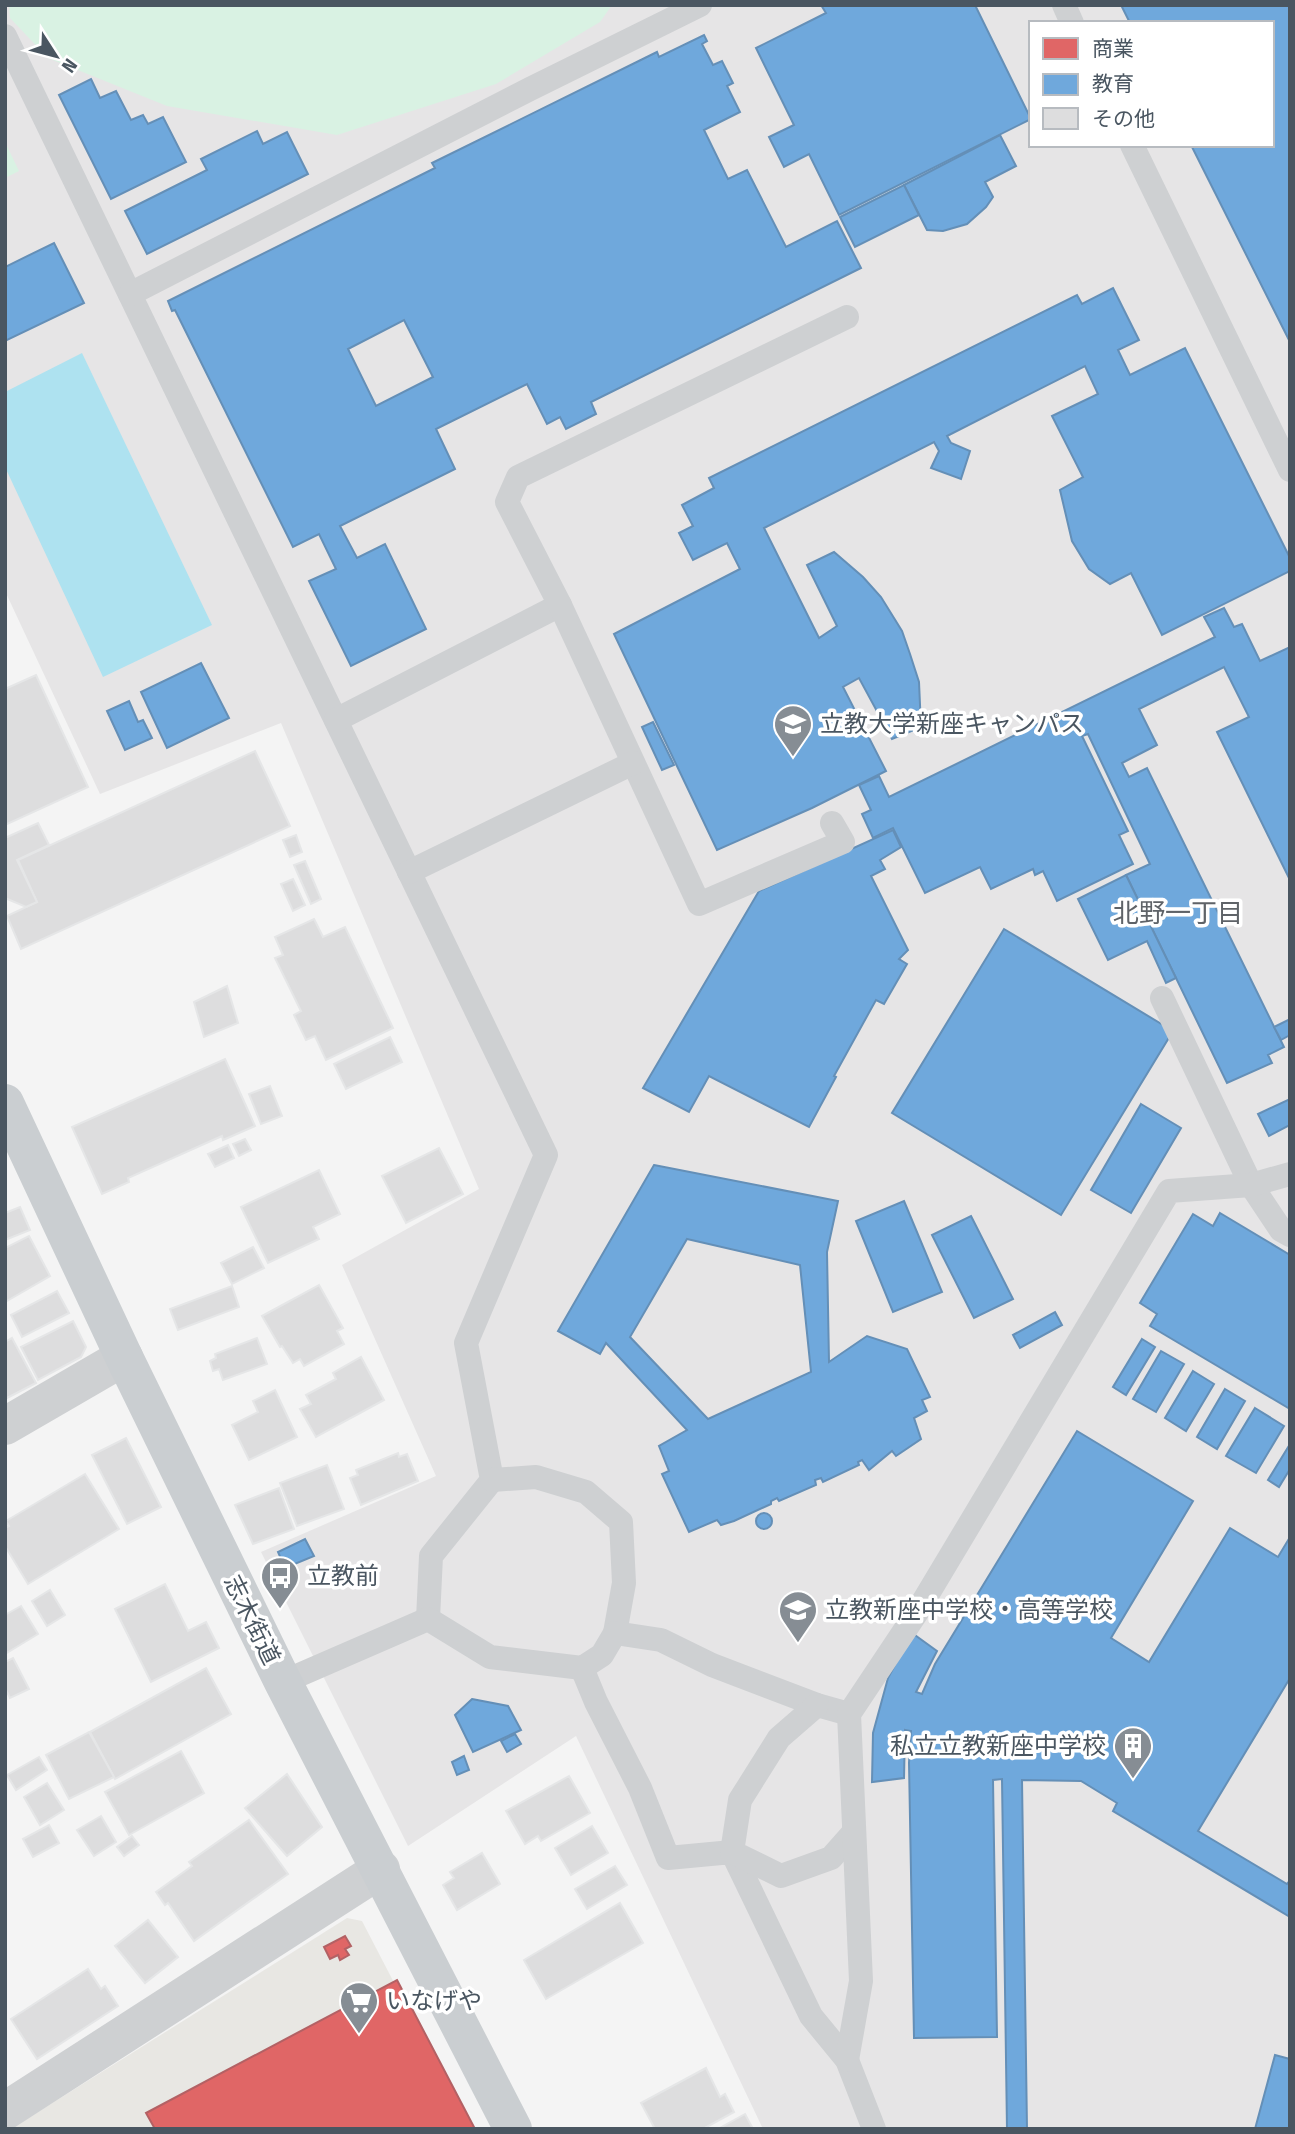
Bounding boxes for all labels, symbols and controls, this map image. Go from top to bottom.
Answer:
north arrow [21,21,91,91]
legend [1029,21,1274,147]
text: 商業 [1092,36,1134,62]
text: N [57,54,82,77]
text: 教育 [1092,71,1134,97]
text: その他 [1092,106,1155,132]
school or university icon: 立教大学新座キャンパス [772,703,814,758]
place label: 立教大学新座キャンパス [820,710,1084,738]
district label: 北野一丁目 [1113,898,1243,929]
bus stop icon: 立教前 [259,1555,301,1610]
place label: 立教前 [307,1562,379,1590]
street label: 志木街道 [218,1571,286,1669]
school or university icon: 立教新座中学校・高等学校 [777,1589,819,1644]
place label: 立教新座中学校・高等学校 [825,1596,1113,1624]
building icon: 私立立教新座中学校 [1112,1725,1154,1780]
place label: 私立立教新座中学校 [890,1732,1106,1760]
supermarket icon: いなげや [338,1980,380,2035]
place label: いなげや [386,1987,482,2015]

